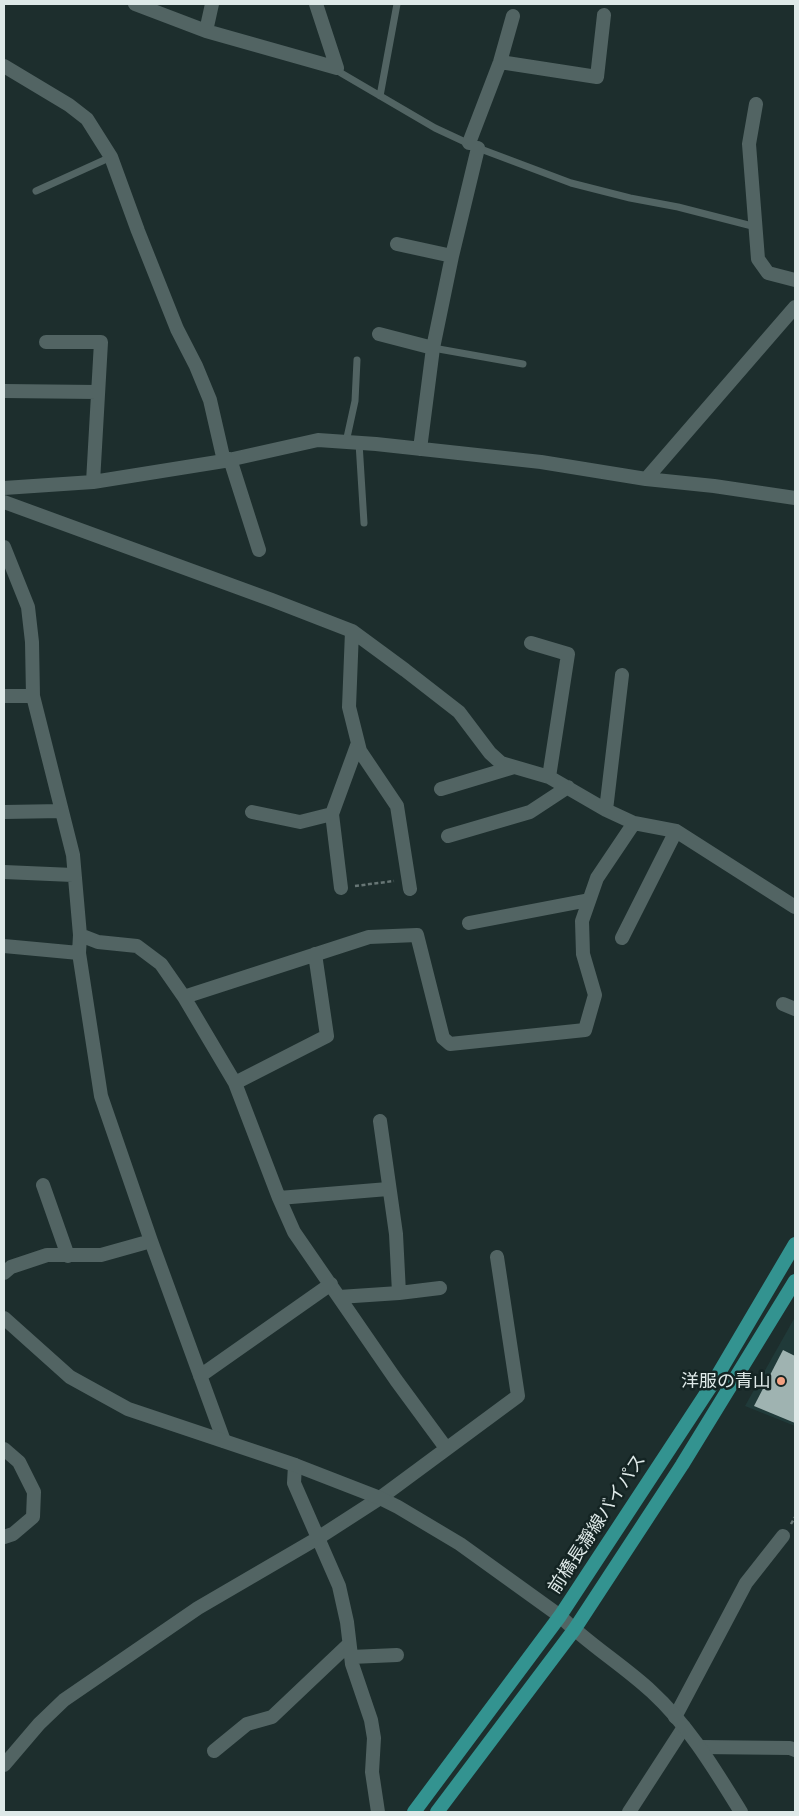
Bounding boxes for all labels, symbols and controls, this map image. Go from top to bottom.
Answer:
place label: 洋服の青山 [681,1370,771,1392]
marker: 洋服の青山 [775,1375,787,1387]
street label: 前橋長瀞線バイパス [544,1450,650,1598]

